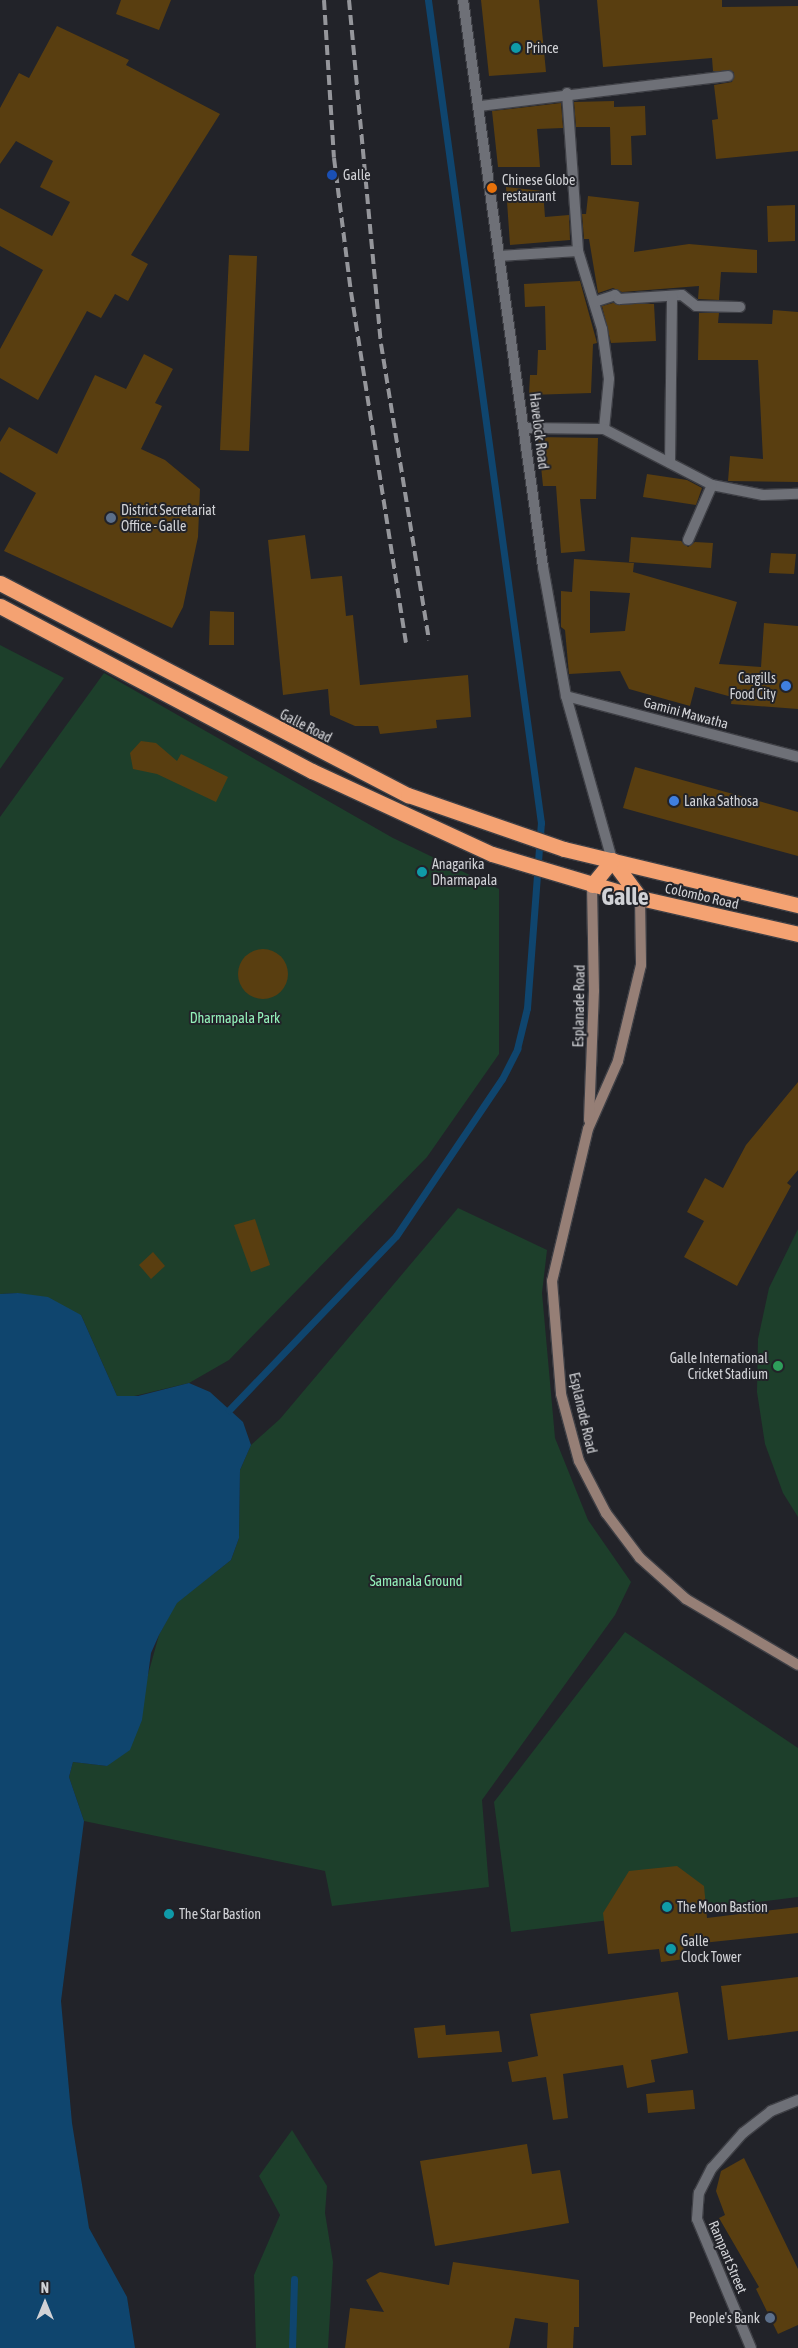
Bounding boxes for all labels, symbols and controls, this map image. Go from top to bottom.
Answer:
place label: Prince [526,40,559,56]
marker: Prince [510,42,522,54]
place label: Galle [343,167,371,183]
marker: Galle [325,168,339,182]
place label: Chinese Globe restaurant [502,172,575,204]
marker: Chinese Globe restaurant [486,182,498,194]
street label: Havelock Road [526,392,552,470]
place label: District Secretariat Office - Galle [121,502,216,534]
marker: District Secretariat Office - Galle [105,512,117,524]
place label: Cargills Food City [730,670,776,702]
marker: Cargills Food City [780,680,792,692]
street label: Gamini Mawatha [642,694,730,732]
street label: Galle Road [277,706,335,746]
place label: Lanka Sathosa [684,793,759,809]
marker: Lanka Sathosa [668,795,680,807]
place label: Anagarika Dharmapala [432,856,497,889]
marker: Anagarika Dharmapala [416,866,428,878]
street label: Colombo Road [664,879,740,913]
district label: Galle [601,883,649,911]
street label: Esplanade Road [570,965,588,1047]
park label: Dharmapala Park [190,1010,280,1026]
place label: Galle International Cricket Stadium [670,1350,768,1382]
marker: Galle International Cricket Stadium [772,1360,784,1372]
street label: Esplanade Road [566,1371,600,1455]
park label: Samanala Ground [370,1573,462,1589]
place label: The Moon Bastion [677,1899,768,1915]
marker: The Moon Bastion [661,1901,673,1913]
place label: The Star Bastion [179,1906,261,1922]
marker: The Star Bastion [163,1908,175,1920]
place label: Galle Clock Tower [681,1933,741,1965]
marker: Galle Clock Tower [665,1943,677,1955]
street label: Rampart Street [705,2218,751,2296]
north arrow [20,2278,70,2328]
text: N [41,2280,49,2296]
place label: People's Bank [689,2310,760,2326]
marker: People's Bank [764,2312,776,2324]

